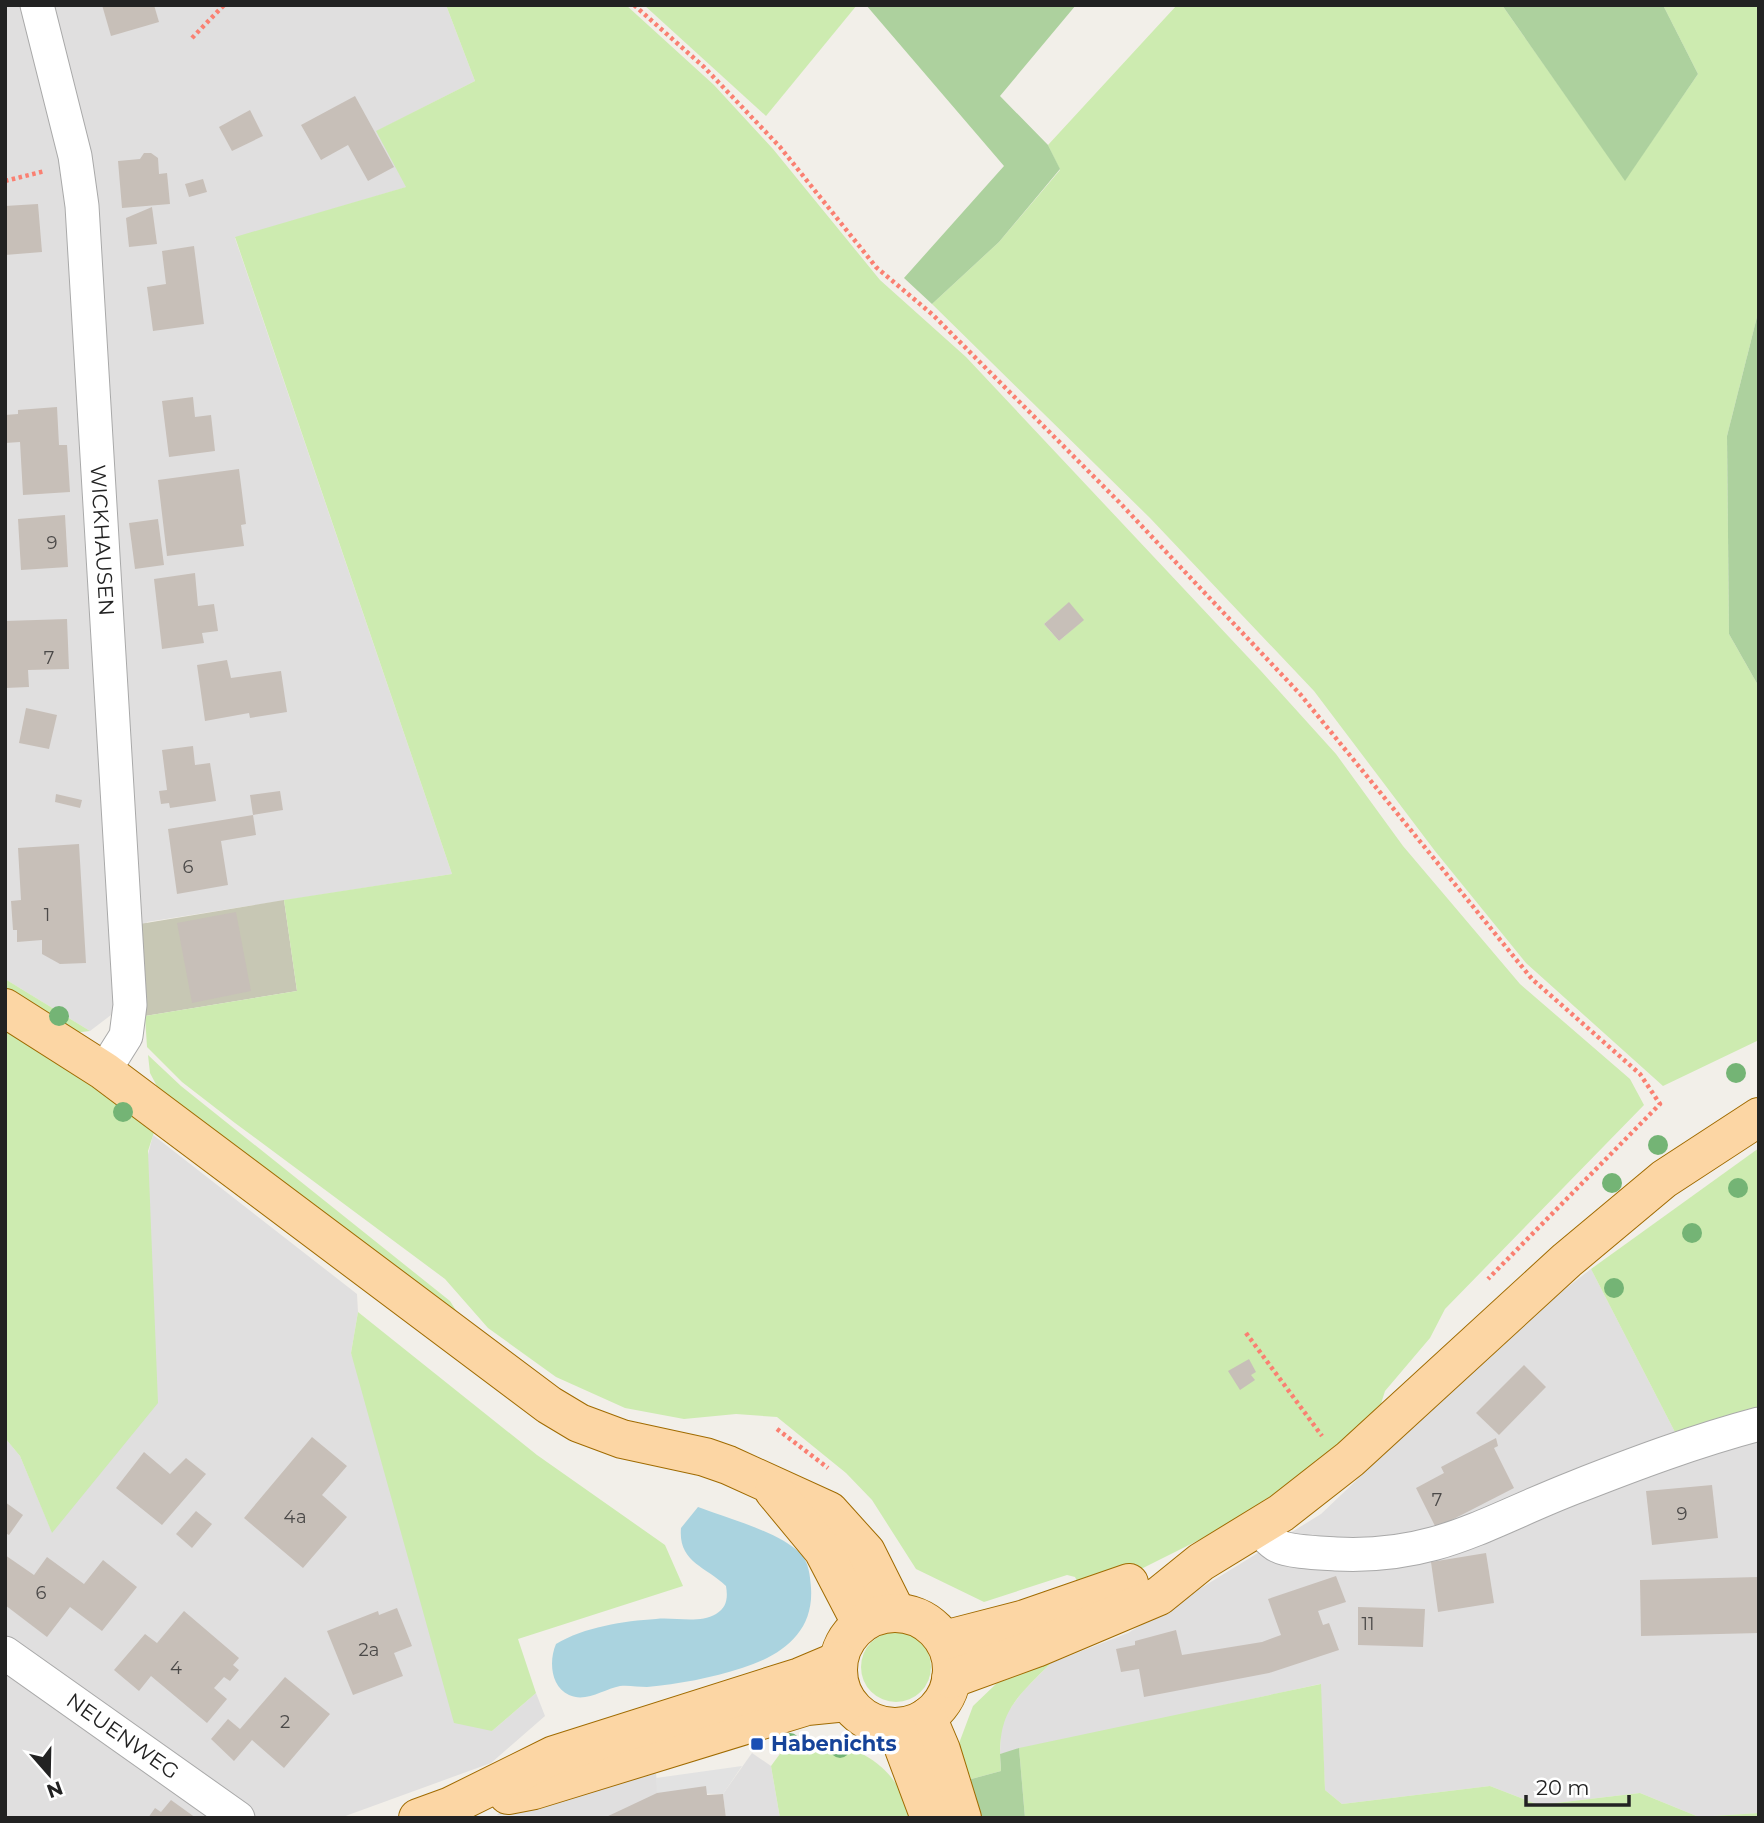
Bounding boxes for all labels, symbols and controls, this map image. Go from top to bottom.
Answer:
street label: WICKHAUSEN [86,464,120,617]
house number: 9 [47,532,58,554]
house number: 7 [44,647,54,669]
house number: 6 [183,856,194,878]
house number: 1 [44,904,50,926]
house number: 7 [1432,1489,1442,1511]
house number: 9 [1677,1503,1688,1525]
house number: 4a [283,1506,307,1528]
house number: 6 [36,1582,47,1604]
house number: 11 [1362,1613,1375,1635]
house number: 2a [359,1639,379,1661]
house number: 4 [170,1657,182,1679]
street label: NEUENWEG [62,1688,184,1784]
house number: 2 [280,1711,290,1733]
place label: Habenichts [771,1731,897,1756]
marker: Habenichts [749,1736,765,1752]
north arrow [14,1739,84,1809]
scale bar [1526,1764,1629,1808]
text: 20 m [1536,1775,1590,1800]
text: N [43,1776,66,1803]

